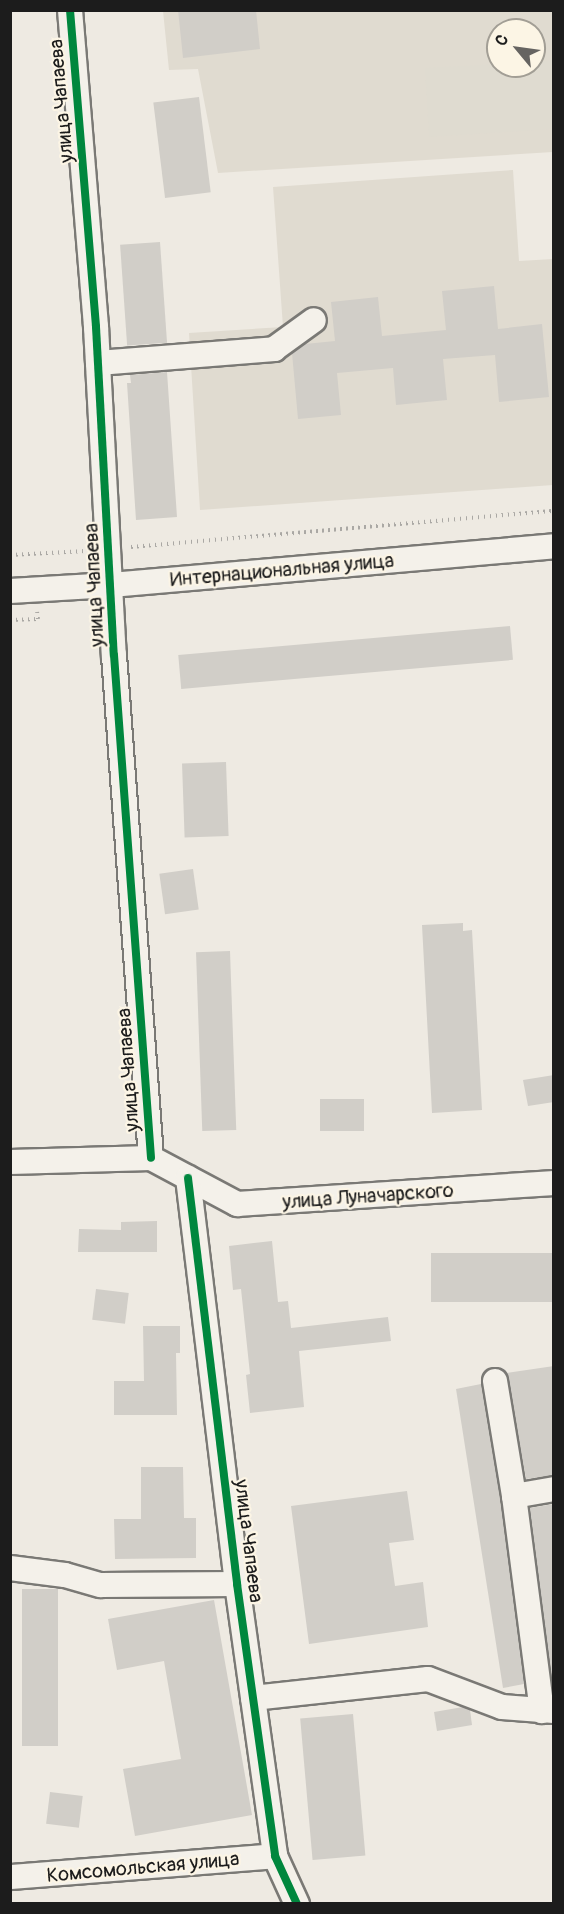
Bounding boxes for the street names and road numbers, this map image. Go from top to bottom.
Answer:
street label: улица Чапаева [44,38,78,164]
street label: улица Чапаева [79,522,109,648]
street label: Интернациональная улица [169,548,395,592]
street label: улица Чапаева [112,1007,144,1133]
street label: улица Луначарского [282,1178,454,1214]
street label: улица Чапаева [230,1478,268,1604]
street label: Комсомольская улица [46,1847,240,1887]

